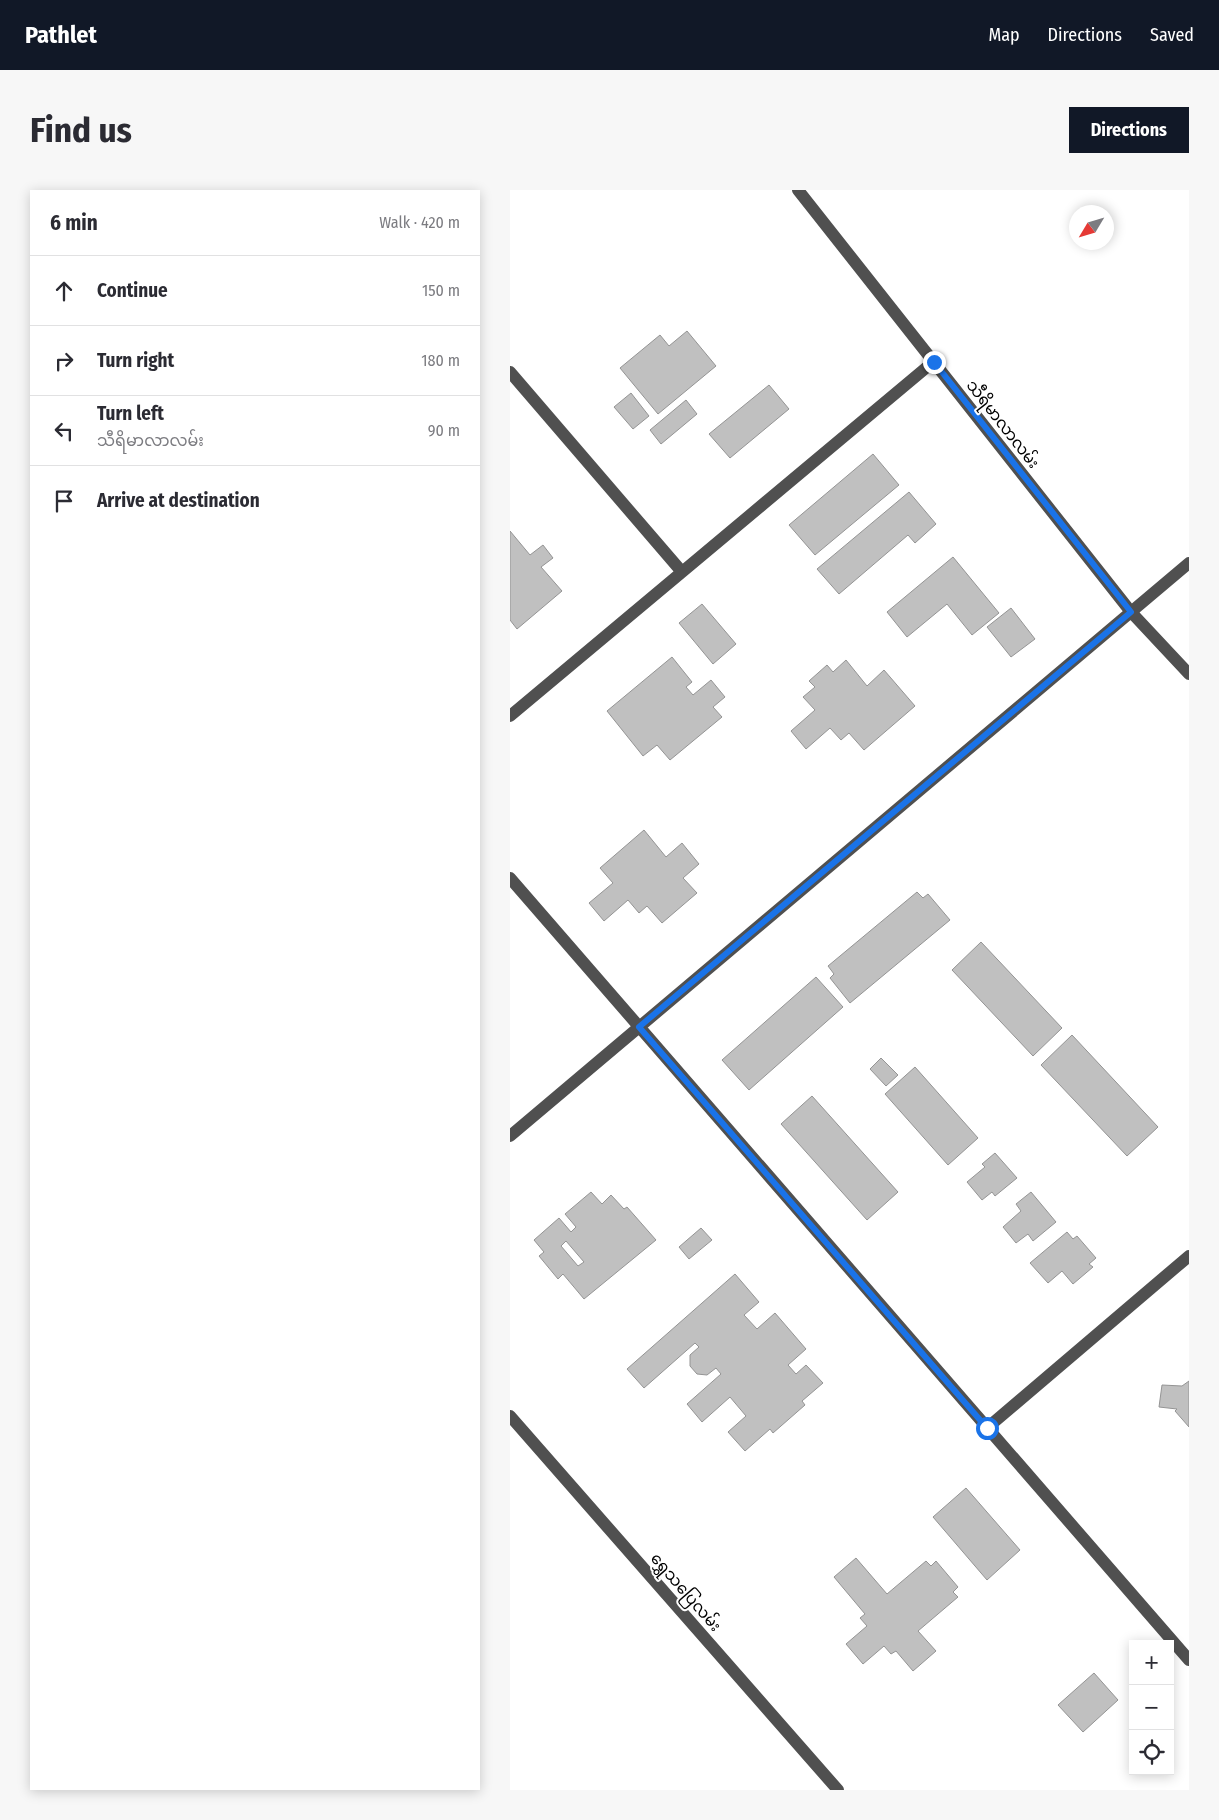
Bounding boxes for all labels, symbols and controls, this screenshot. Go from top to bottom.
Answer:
text: Pathlet [25,21,97,49]
text: Map [988,24,1020,46]
text: Directions [1048,24,1122,46]
text: Saved [1150,24,1194,46]
button: Directions [1069,107,1189,153]
text: Find us [30,109,132,151]
north arrow [1069,205,1114,250]
text: 6 min [50,210,98,236]
text: Walk · 420 m [379,213,460,232]
icon: ahead [50,277,78,305]
text: Continue [97,279,168,302]
text: 150 m [422,281,460,300]
icon: right [50,347,78,375]
text: Turn right [97,349,174,372]
text: 180 m [421,351,460,370]
route end [923,351,946,374]
street label: သီရိမာလာလမ်း [959,375,1045,474]
text: Turn left [97,402,164,425]
icon: left [50,417,78,445]
text: 90 m [428,421,460,440]
text: သီရိမာလာလမ်း [97,431,204,450]
icon: arrive [50,487,78,515]
text: Arrive at destination [97,489,260,512]
route start [976,1417,999,1440]
street label: ရွှေသပြေလမ်း [644,1548,727,1638]
map controls [1129,1640,1174,1775]
button: + [1129,1640,1174,1685]
button: − [1129,1685,1174,1730]
button: locate [1129,1730,1174,1775]

